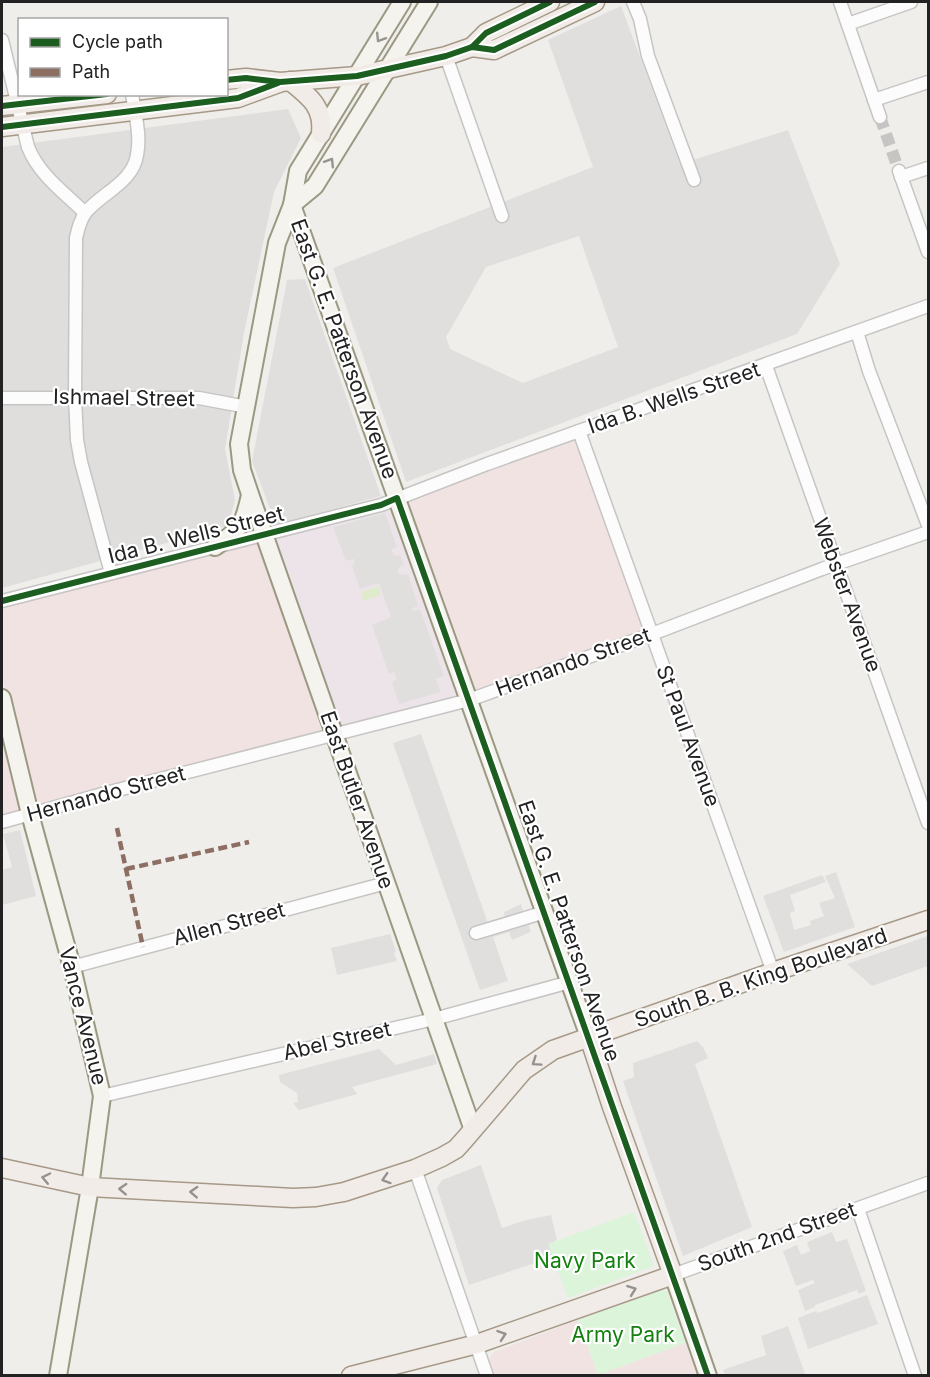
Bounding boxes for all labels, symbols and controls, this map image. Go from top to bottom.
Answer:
legend [18,18,228,96]
text: Cycle path [72,31,163,52]
one-way arrow [375,32,387,42]
text: Path [72,61,110,82]
one-way arrow [322,158,334,168]
street label: East G. E. Patterson Avenue [286,216,403,482]
street label: Ida B. Wells Street [585,356,763,439]
street label: Ishmael Street [53,384,195,411]
street label: Ida B. Wells Street [105,501,286,568]
street label: Webster Avenue [808,514,887,675]
street label: Hernando Street [492,622,654,701]
street label: St Paul Avenue [651,662,726,810]
street label: East Butler Avenue [315,708,400,892]
street label: Hernando Street [24,760,188,827]
street label: East G. E. Patterson Avenue [513,797,626,1065]
street label: Allen Street [170,897,288,950]
street label: South B. B. King Boulevard [631,923,890,1033]
street label: Vance Avenue [54,944,113,1088]
street label: Abel Street [281,1016,393,1065]
one-way arrow [532,1055,543,1066]
one-way arrow [381,1171,392,1184]
one-way arrow [41,1172,51,1185]
one-way arrow [119,1182,128,1195]
one-way arrow [190,1186,199,1199]
street label: South 2nd Street [694,1196,860,1277]
park label: Navy Park [534,1248,636,1273]
one-way arrow [626,1284,636,1297]
park label: Army Park [571,1322,675,1347]
one-way arrow [496,1330,507,1343]

